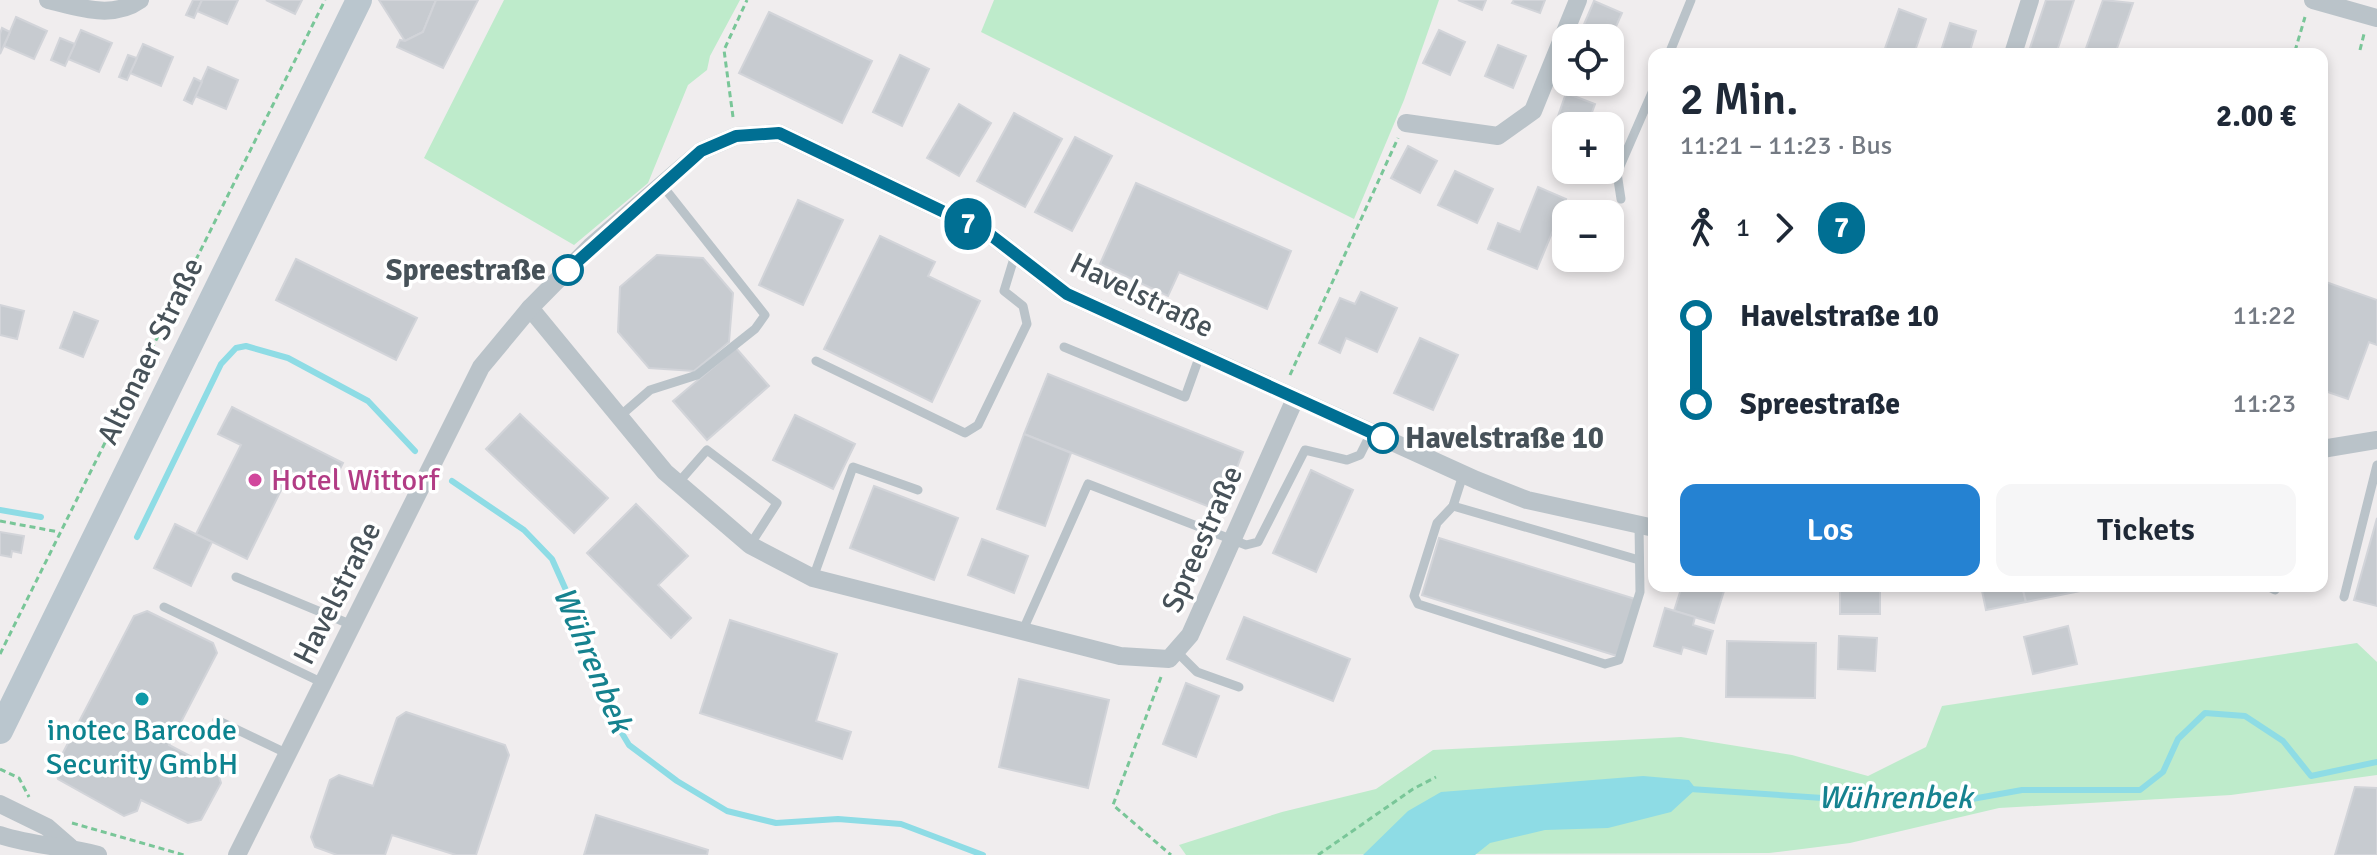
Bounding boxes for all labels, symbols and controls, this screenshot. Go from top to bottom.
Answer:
map controls [1552,24,1624,272]
button: locate [1552,24,1624,96]
text: 2 Min. [1680,73,1798,127]
text: 2.00 € [2216,98,2296,135]
button: + [1552,112,1624,184]
text: 11:21 – 11:23 · Bus [1680,130,1892,162]
line badge: 7 [942,198,994,250]
button: − [1552,200,1624,272]
icon: walk [1680,206,1724,250]
icon: forward [1762,206,1806,250]
text: 7 [960,207,976,241]
text: 7 [1834,211,1849,245]
text: 1 [1736,212,1750,244]
street label: Havelstraße [1064,245,1220,346]
street label: Altonaer Straße [89,252,212,451]
place label: Spreestraße [386,252,546,289]
marker: Spreestraße [553,255,583,285]
text: Havelstraße 10 [1740,298,1939,335]
text: 11:22 [2233,300,2296,332]
text: Spreestraße [1740,386,1900,423]
text: 11:23 [2233,388,2296,420]
place label: Havelstraße 10 [1405,420,1604,457]
marker: Havelstraße 10 [1368,423,1398,453]
street label: Spreestraße [1154,460,1251,618]
place label: Hotel Wittorf [271,462,441,499]
marker: Hotel Wittorf [246,471,264,489]
button: Los [1680,484,1980,576]
button: Tickets [1996,484,2296,576]
street label: Havelstraße [286,516,389,671]
water label: Wührenbek [544,580,642,741]
marker: inotec Barcode Security GmbH [133,690,151,708]
place label: inotec Barcode Security GmbH [46,712,238,783]
water label: Wührenbek [1818,778,1975,817]

